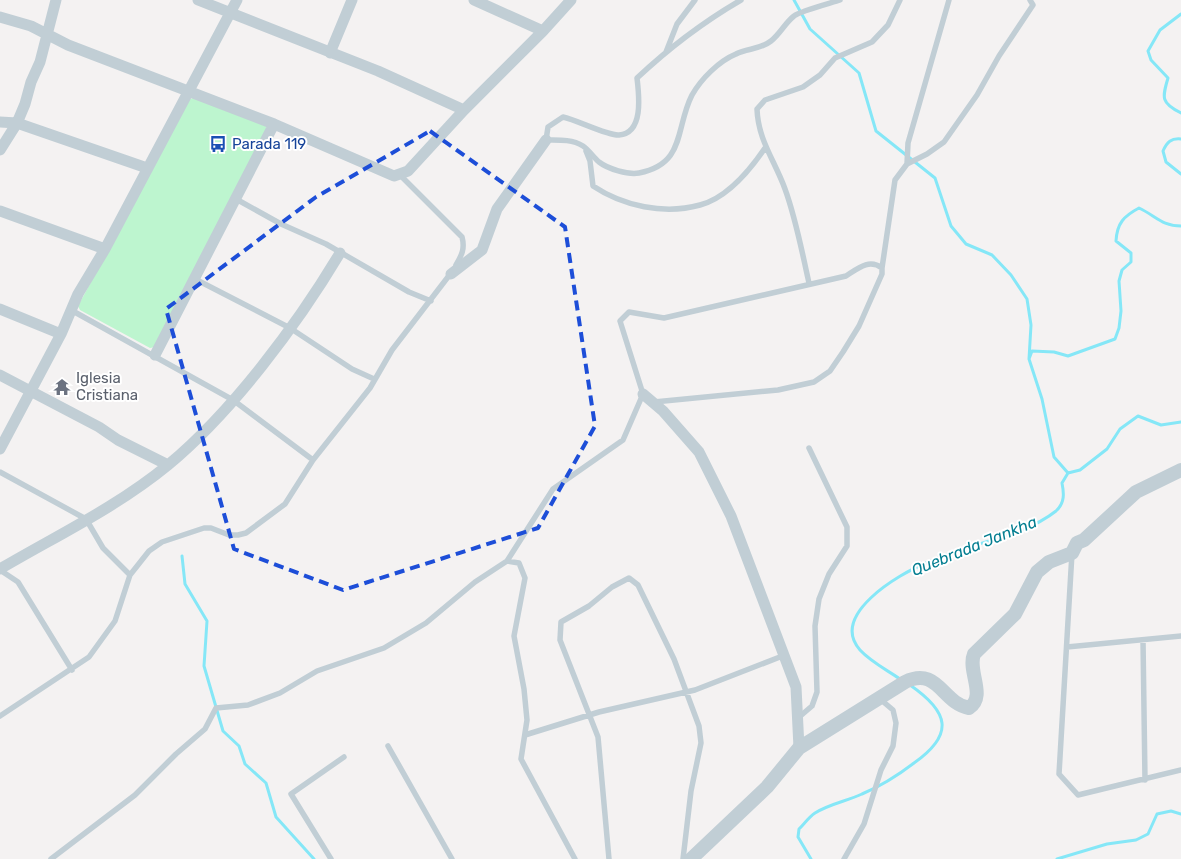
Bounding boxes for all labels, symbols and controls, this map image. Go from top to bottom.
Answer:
bus stop icon: Parada 119 [208,134,228,154]
place label: Parada 119 [232,135,306,153]
place label: Iglesia Cristiana [76,369,138,404]
temple icon: Iglesia Cristiana [52,377,72,397]
water label: Quebrada Jankha [908,512,1040,580]

